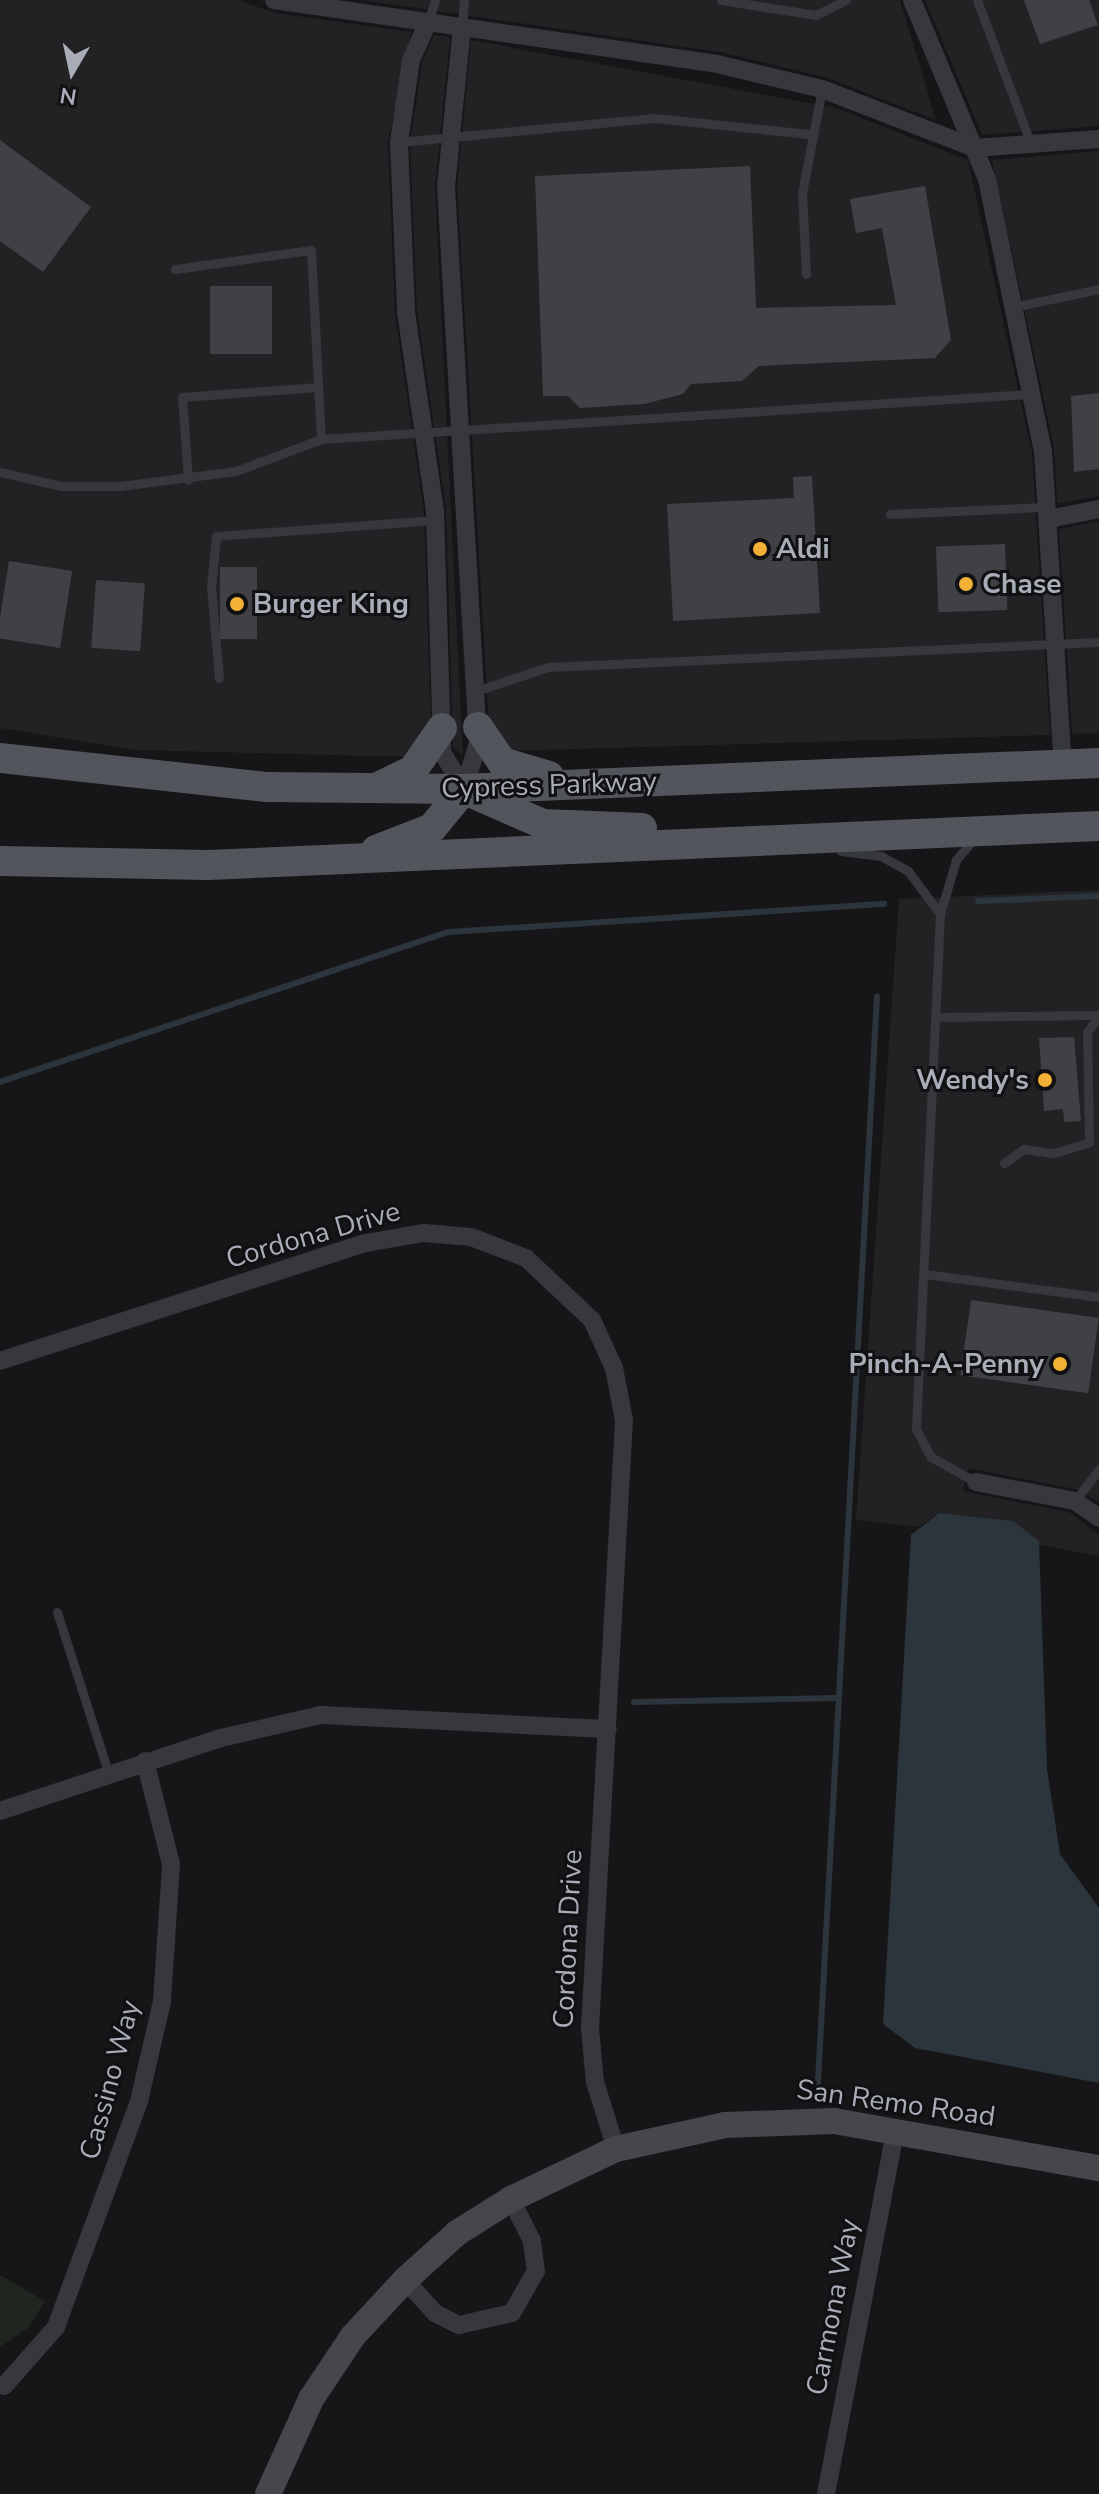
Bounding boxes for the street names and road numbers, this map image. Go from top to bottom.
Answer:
street label: Cypress Parkway [441,764,657,806]
street label: Cordona Drive [222,1194,404,1276]
street label: Cordona Drive [547,1848,589,2030]
street label: Cassino Way [73,1997,147,2163]
street label: San Remo Road [794,2072,998,2134]
street label: Carmona Way [799,2216,867,2398]

